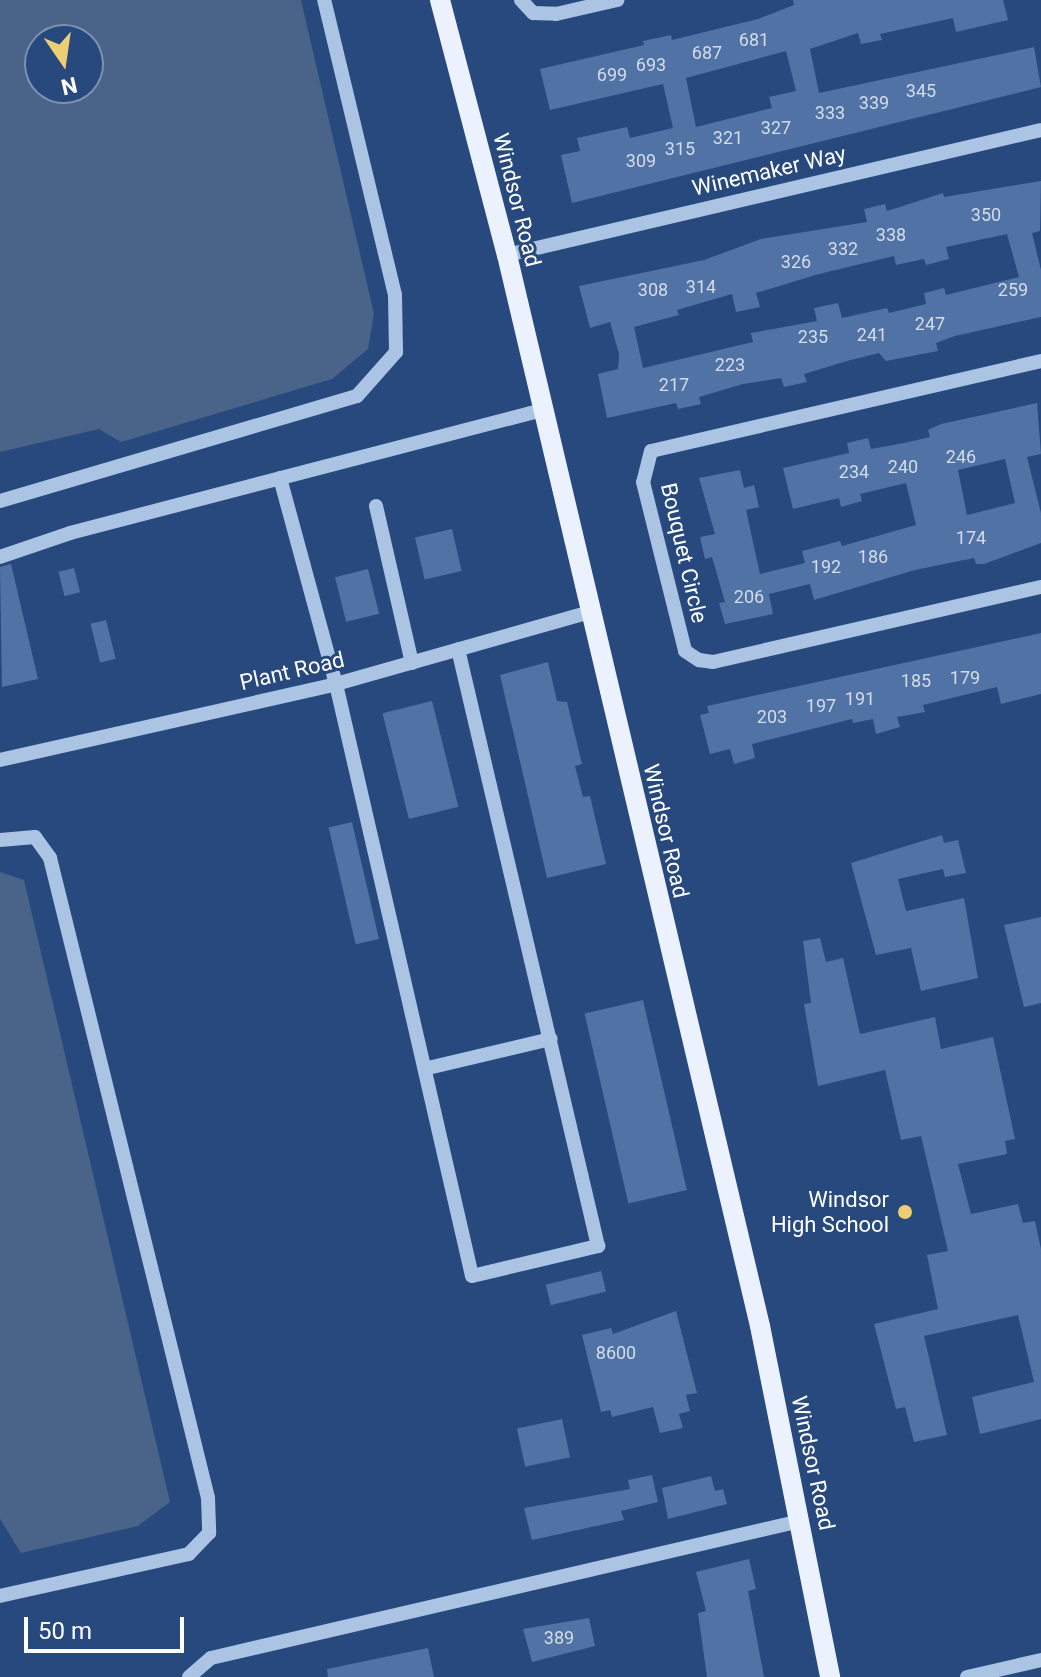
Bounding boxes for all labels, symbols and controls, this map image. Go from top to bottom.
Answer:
north arrow [24,24,104,104]
house number: 681 [739,29,769,51]
house number: 687 [692,42,722,64]
house number: 693 [636,54,666,76]
house number: 699 [597,64,627,86]
text: N [59,72,79,100]
house number: 345 [906,80,936,102]
house number: 339 [859,92,889,114]
house number: 333 [815,102,845,124]
house number: 327 [761,117,791,139]
house number: 321 [713,127,743,149]
street label: Windsor Road [488,130,546,270]
house number: 315 [665,138,695,160]
street label: Winemaker Way [690,140,848,202]
house number: 309 [626,150,656,172]
house number: 350 [971,204,1001,226]
house number: 338 [876,224,906,246]
house number: 332 [828,238,858,260]
house number: 326 [781,251,811,273]
house number: 314 [686,276,716,298]
house number: 308 [638,279,668,301]
house number: 259 [998,279,1028,301]
house number: 247 [915,313,945,335]
house number: 241 [857,324,887,346]
house number: 235 [798,326,828,348]
house number: 223 [715,354,745,376]
house number: 217 [659,374,689,396]
house number: 246 [946,446,976,468]
house number: 240 [888,456,918,478]
house number: 234 [839,461,869,483]
street label: Bouquet Circle [655,480,713,626]
house number: 174 [956,527,986,549]
house number: 186 [858,546,888,568]
house number: 192 [811,556,841,578]
house number: 206 [734,586,764,608]
street label: Plant Road [237,646,347,696]
house number: 179 [950,667,980,689]
house number: 185 [901,670,931,692]
house number: 191 [845,688,875,710]
house number: 197 [806,695,836,717]
house number: 203 [757,706,787,728]
street label: Windsor Road [638,761,694,901]
place label: Windsor High School [771,1186,889,1238]
marker: Windsor High School [896,1203,914,1221]
house number: 8600 [596,1342,636,1364]
street label: Windsor Road [786,1393,840,1533]
scale bar [28,1601,188,1651]
text: 50 m [38,1617,92,1645]
house number: 389 [544,1627,574,1649]

